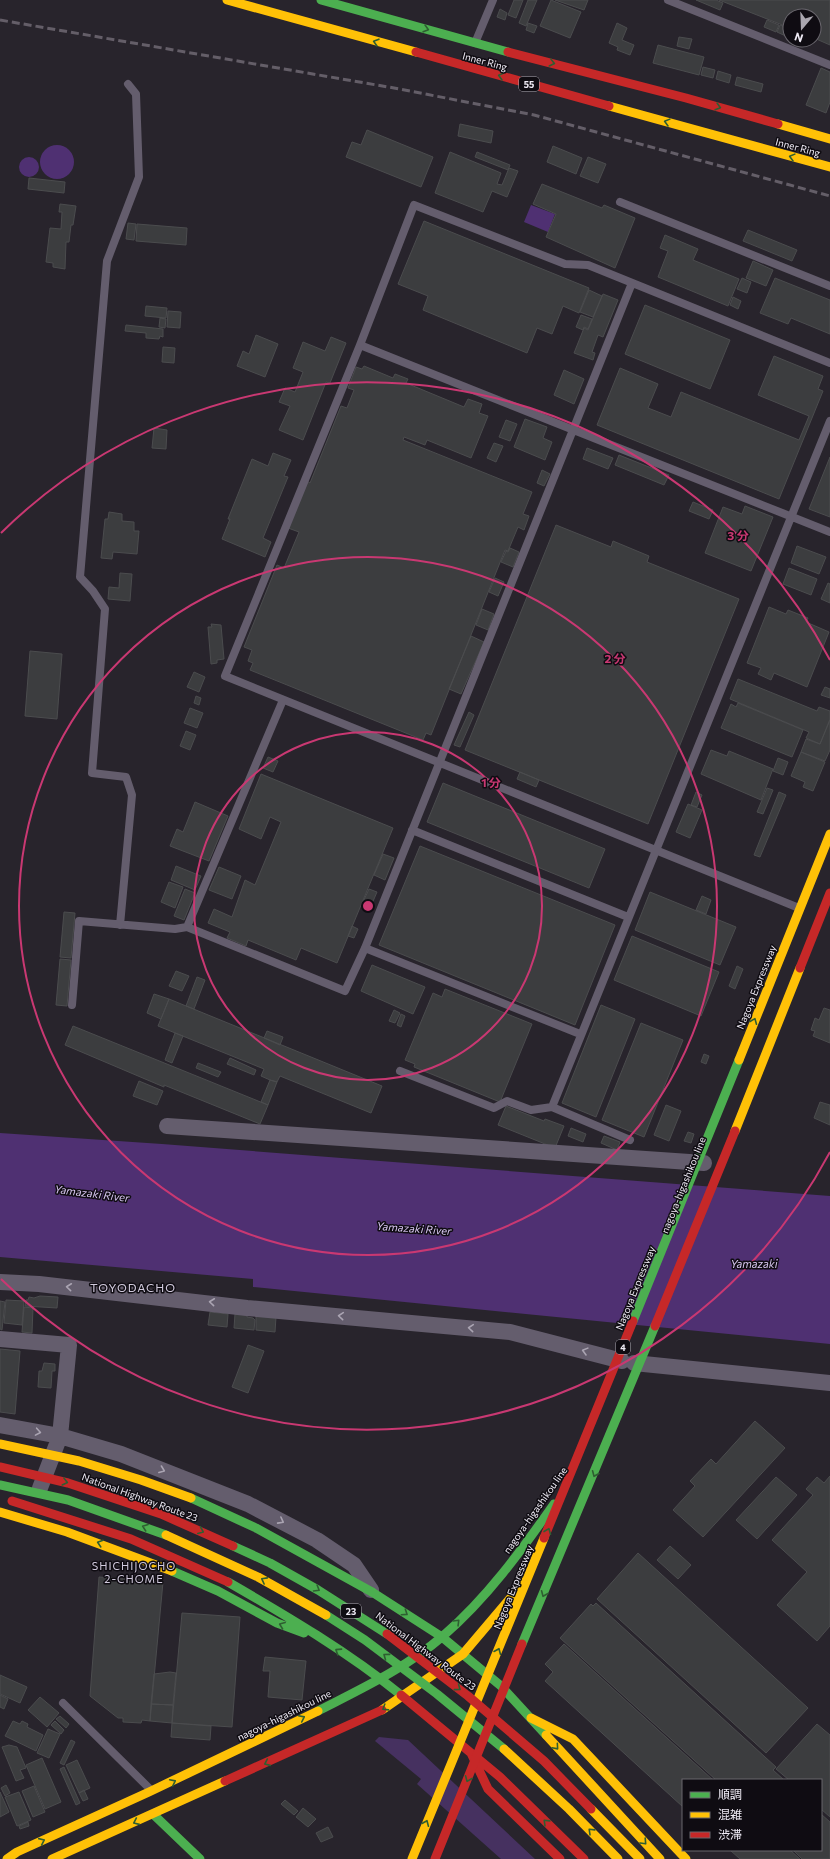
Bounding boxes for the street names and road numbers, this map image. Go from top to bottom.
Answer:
street label: Inner Ring [461,49,509,73]
road number: 55 [519,77,539,91]
street label: Inner Ring [774,135,822,159]
street label: Nagoya Expressway [734,943,778,1031]
street label: nagoya-higashikou line [658,1135,708,1235]
street label: Nagoya Expressway [613,1244,657,1332]
road number: 4 [616,1340,630,1354]
street label: nagoya-higashikou line [501,1464,569,1556]
street label: National Highway Route 23 [80,1470,200,1524]
street label: Nagoya Expressway [491,1543,535,1631]
road number: 23 [341,1604,361,1618]
street label: National Highway Route 23 [373,1609,479,1693]
street label: nagoya-higashikou line [235,1687,333,1743]

